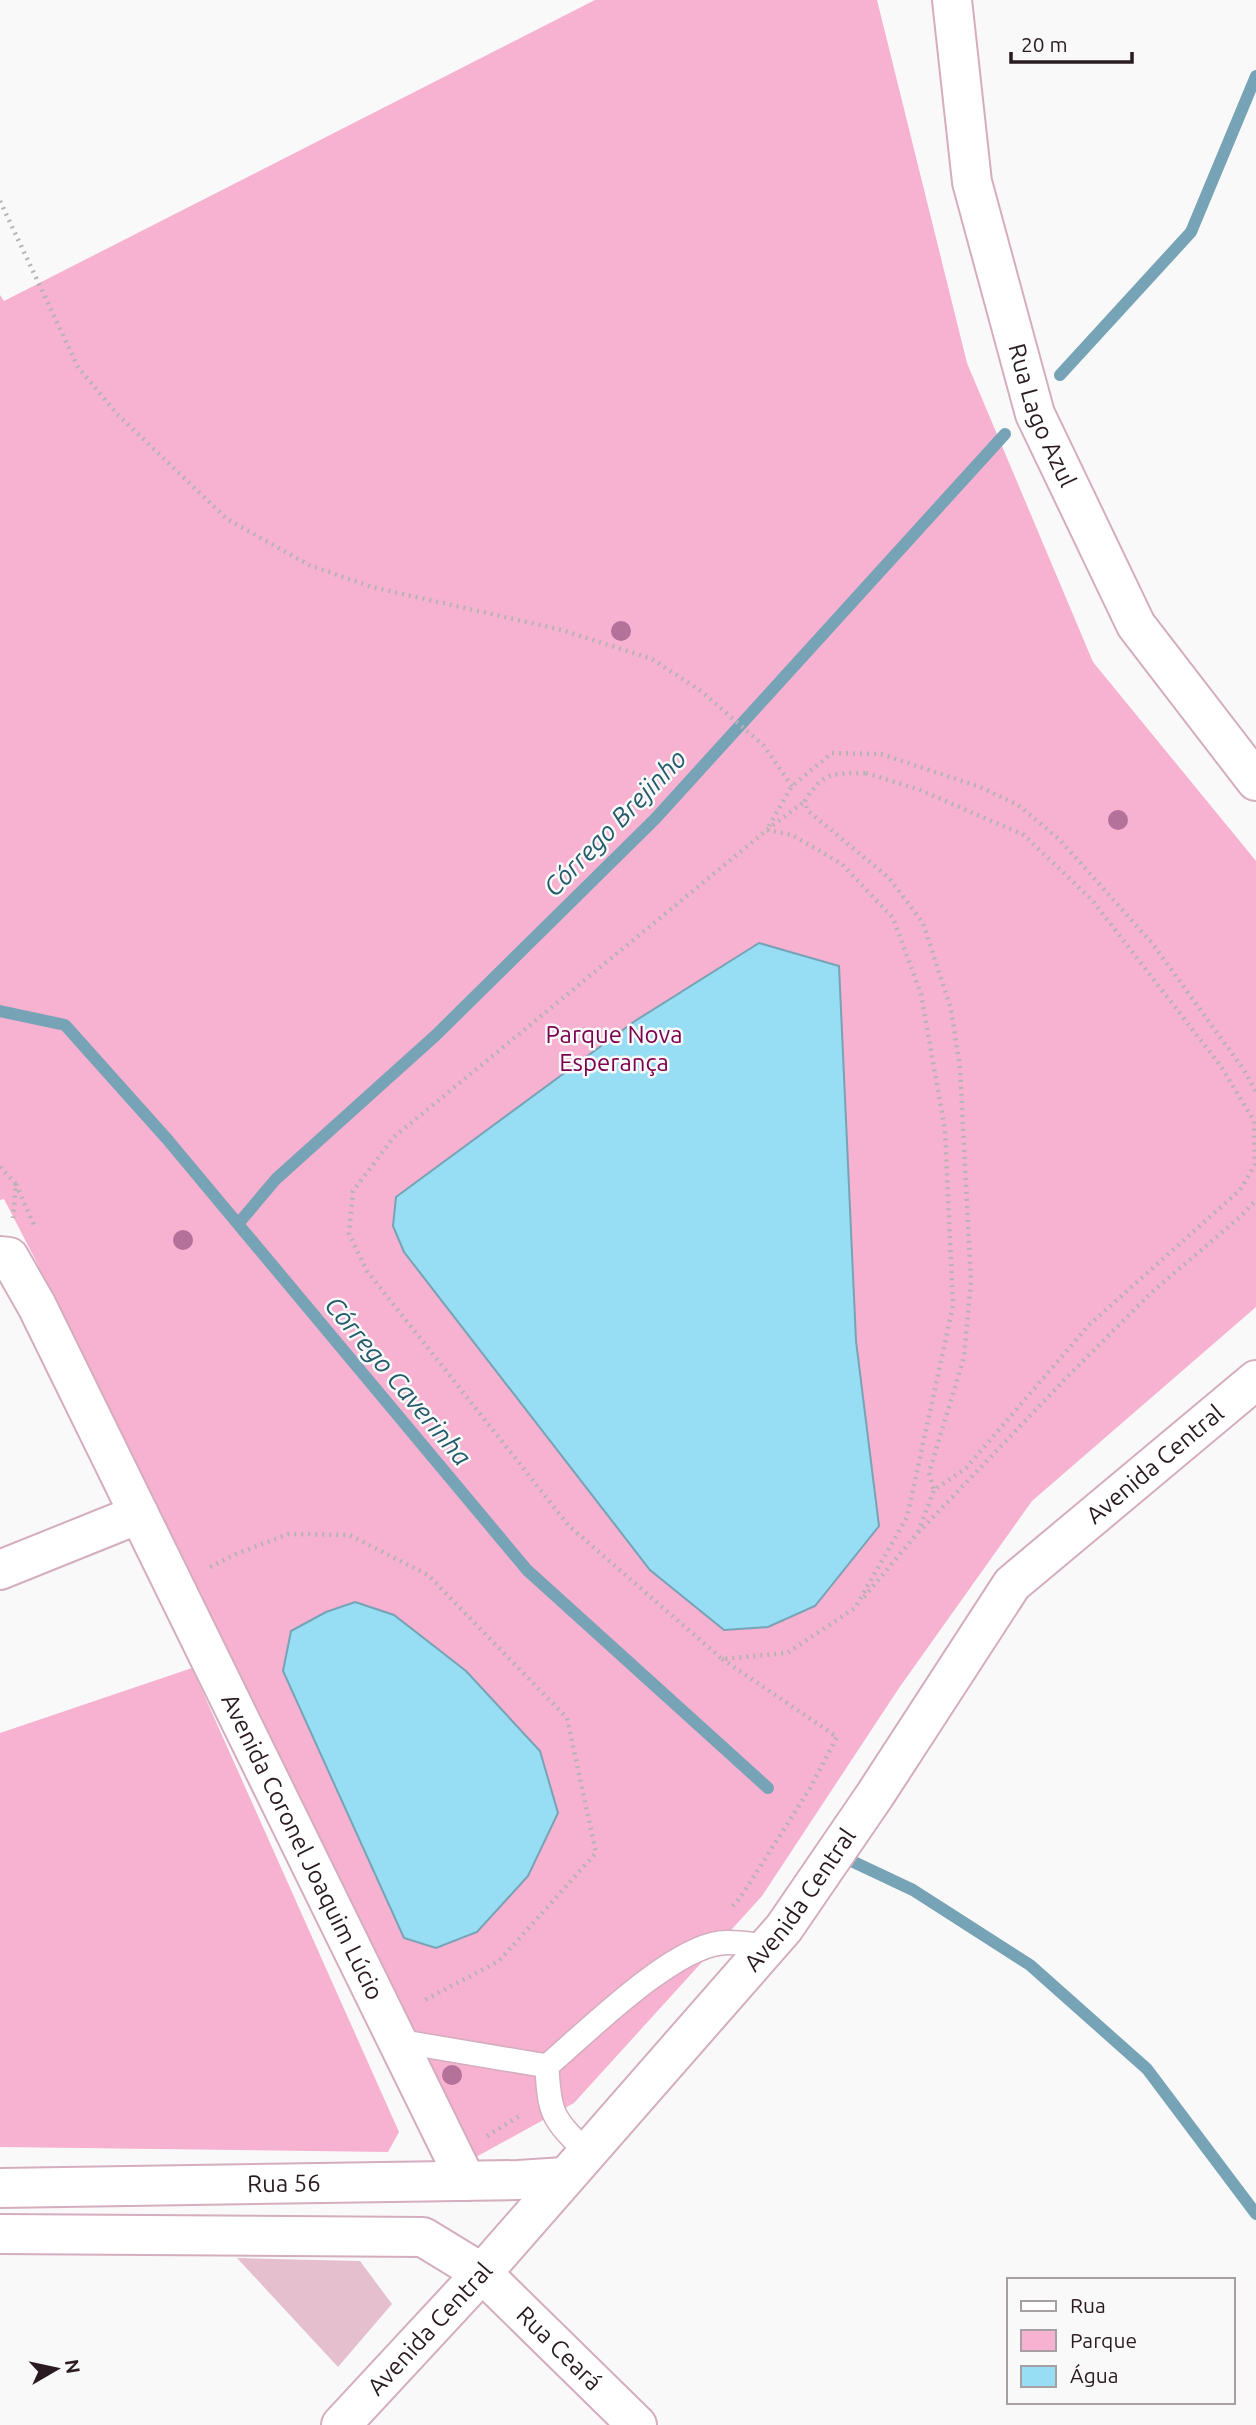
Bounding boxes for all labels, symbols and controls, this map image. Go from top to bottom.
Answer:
scale bar [1011,21,1132,65]
text: 20 m [1021,32,1068,56]
street label: Rua Lago Azul [1004,341,1082,491]
water label: Córrego Brejinho [538,744,692,902]
park label: Parque Nova Esperança [545,1021,683,1076]
water label: Córrego Caverinha [319,1290,477,1471]
street label: Avenida Central [1081,1399,1229,1529]
street label: Avenida Coronel Joaquim Lúcio [216,1689,389,2004]
street label: Avenida Central [739,1823,861,1977]
street label: Rua 56 [247,2169,321,2197]
street label: Avenida Central [362,2257,498,2400]
legend [1007,2278,1235,2404]
text: Rua [1070,2293,1106,2317]
street label: Rua Ceará [511,2301,608,2396]
text: Parque [1070,2328,1137,2352]
north arrow [21,2334,91,2404]
text: N [61,2358,85,2375]
text: Água [1070,2363,1119,2387]

